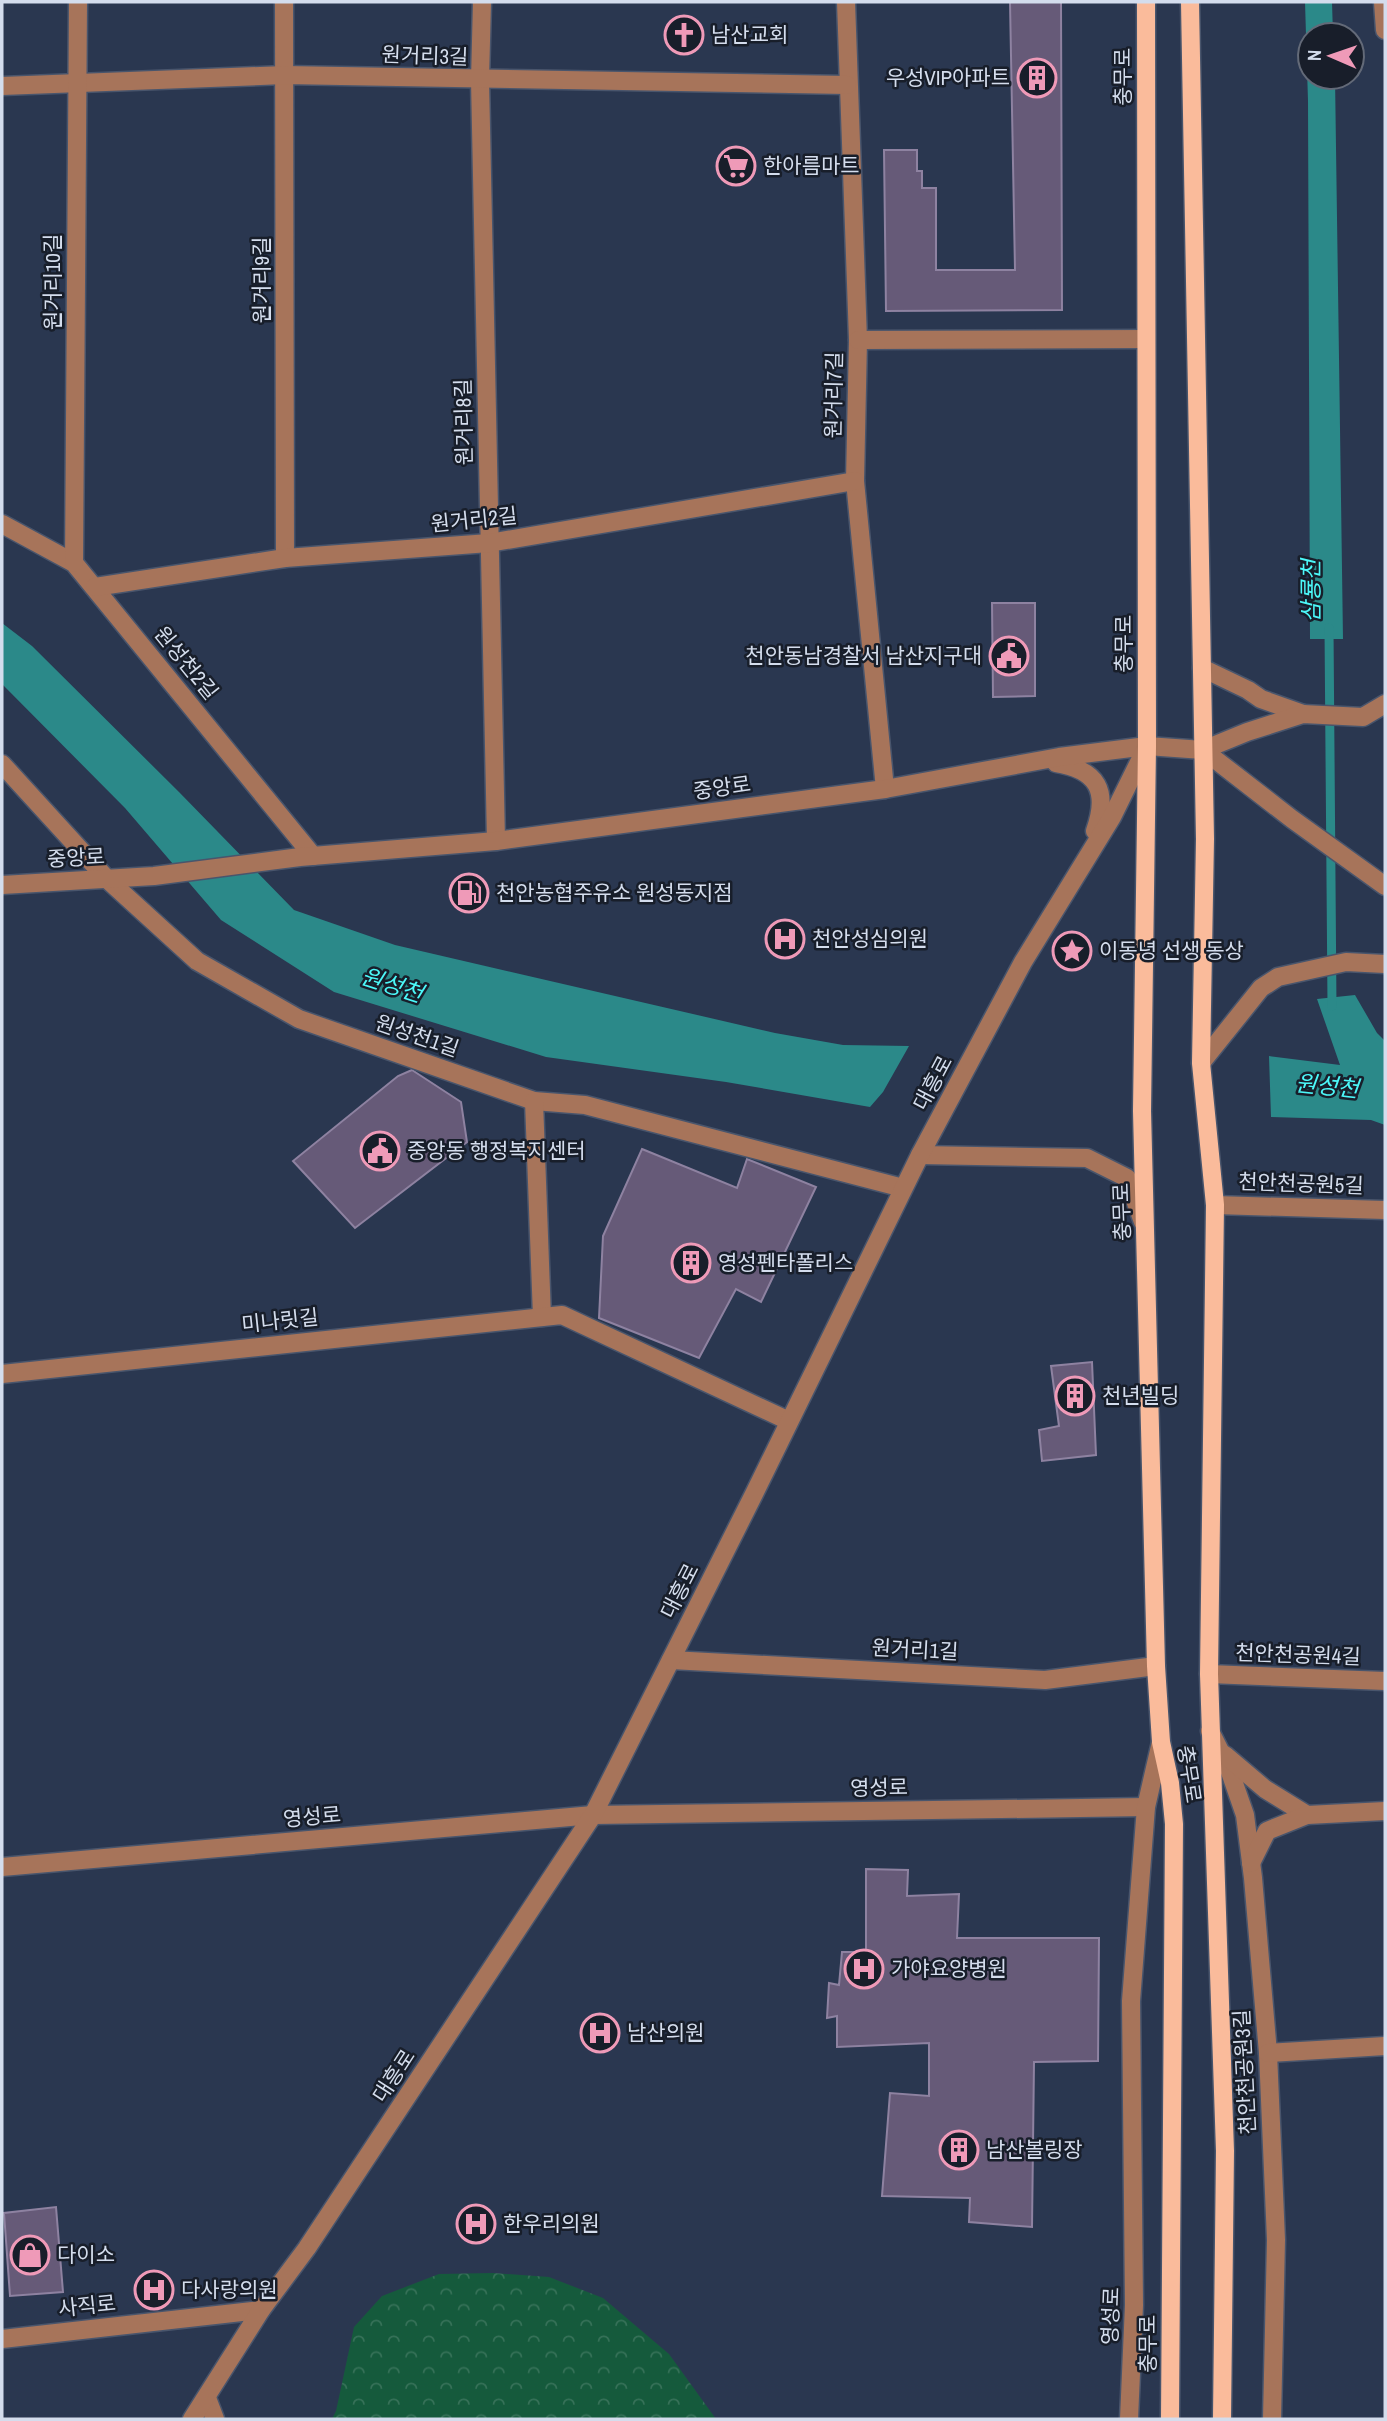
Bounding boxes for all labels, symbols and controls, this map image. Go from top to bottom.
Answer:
church icon: 남산교회 [663,14,705,56]
place label: 남산교회 [711,20,788,49]
north arrow [1296,21,1366,91]
street label: 원거리3길 [381,39,469,72]
street label: 충무로 [1108,48,1137,106]
text: N [1301,49,1327,61]
building icon: 우성VIP아파트 [1016,57,1058,99]
place label: 우성VIP아파트 [886,63,1010,92]
supermarket icon: 한아름마트 [715,145,757,187]
place label: 한아름마트 [763,151,860,180]
street label: 원거리10길 [38,234,67,330]
street label: 원거리9길 [247,237,276,323]
street label: 원거리7길 [818,351,849,439]
street label: 원거리8길 [448,378,479,466]
street label: 원거리2길 [429,501,519,538]
water label: 삼룡천 [1295,556,1326,623]
street label: 충무로 [1109,615,1138,673]
street label: 원성천2길 [148,620,225,706]
public building icon: 천안동남경찰서 남산지구대 [988,635,1030,677]
place label: 천안동남경찰서 남산지구대 [745,641,982,670]
street label: 중앙로 [691,769,753,806]
street label: 중앙로 [46,842,106,873]
fuel station icon: 천안농협주유소 원성동지점 [448,872,490,914]
place label: 천안농협주유소 원성동지점 [496,878,733,907]
hospital icon: 천안성심의원 [764,918,806,960]
place label: 천안성심의원 [812,924,928,953]
place icon: 이동녕 선생 동상 [1051,930,1093,972]
place label: 이동녕 선생 동상 [1099,936,1244,965]
water label: 원성천 [357,960,430,1010]
street label: 원성천1길 [371,1008,463,1063]
street label: 대흥로 [906,1050,959,1115]
water label: 원성천 [1294,1067,1363,1105]
public building icon: 중앙동 행정복지센터 [359,1130,401,1172]
place label: 중앙동 행정복지센터 [407,1136,586,1165]
street label: 천안천공원5길 [1238,1167,1364,1200]
street label: 충무로 [1106,1183,1137,1241]
building icon: 영성펜타폴리스 [670,1242,712,1284]
place label: 영성펜타폴리스 [718,1248,853,1277]
street label: 미나릿길 [240,1302,320,1339]
building icon: 천년빌딩 [1054,1375,1096,1417]
place label: 천년빌딩 [1102,1381,1179,1410]
street label: 대흥로 [653,1558,706,1623]
street label: 원거리1길 [871,1633,959,1666]
street label: 천안천공원4길 [1235,1638,1361,1671]
street label: 충무로 [1171,1743,1208,1805]
street label: 영성로 [850,1772,908,1803]
street label: 영성로 [282,1800,342,1833]
hospital icon: 가야요양병원 [843,1948,885,1990]
place label: 가야요양병원 [891,1954,1007,1983]
street label: 천안천공원3길 [1227,2009,1262,2135]
hospital icon: 남산의원 [579,2012,621,2054]
place label: 남산의원 [627,2018,704,2047]
street label: 대흥로 [366,2044,422,2108]
building icon: 남산볼링장 [938,2129,980,2171]
place label: 남산볼링장 [986,2135,1083,2164]
hospital icon: 한우리의원 [455,2203,497,2245]
place label: 한우리의원 [503,2209,600,2238]
shop icon: 다이소 [9,2234,51,2276]
place label: 다이소 [57,2240,115,2269]
hospital icon: 다사랑의원 [133,2269,175,2311]
place label: 다사랑의원 [181,2275,278,2304]
street label: 영성로 [1095,2287,1126,2345]
street label: 사직로 [57,2288,117,2323]
street label: 충무로 [1133,2315,1162,2373]

